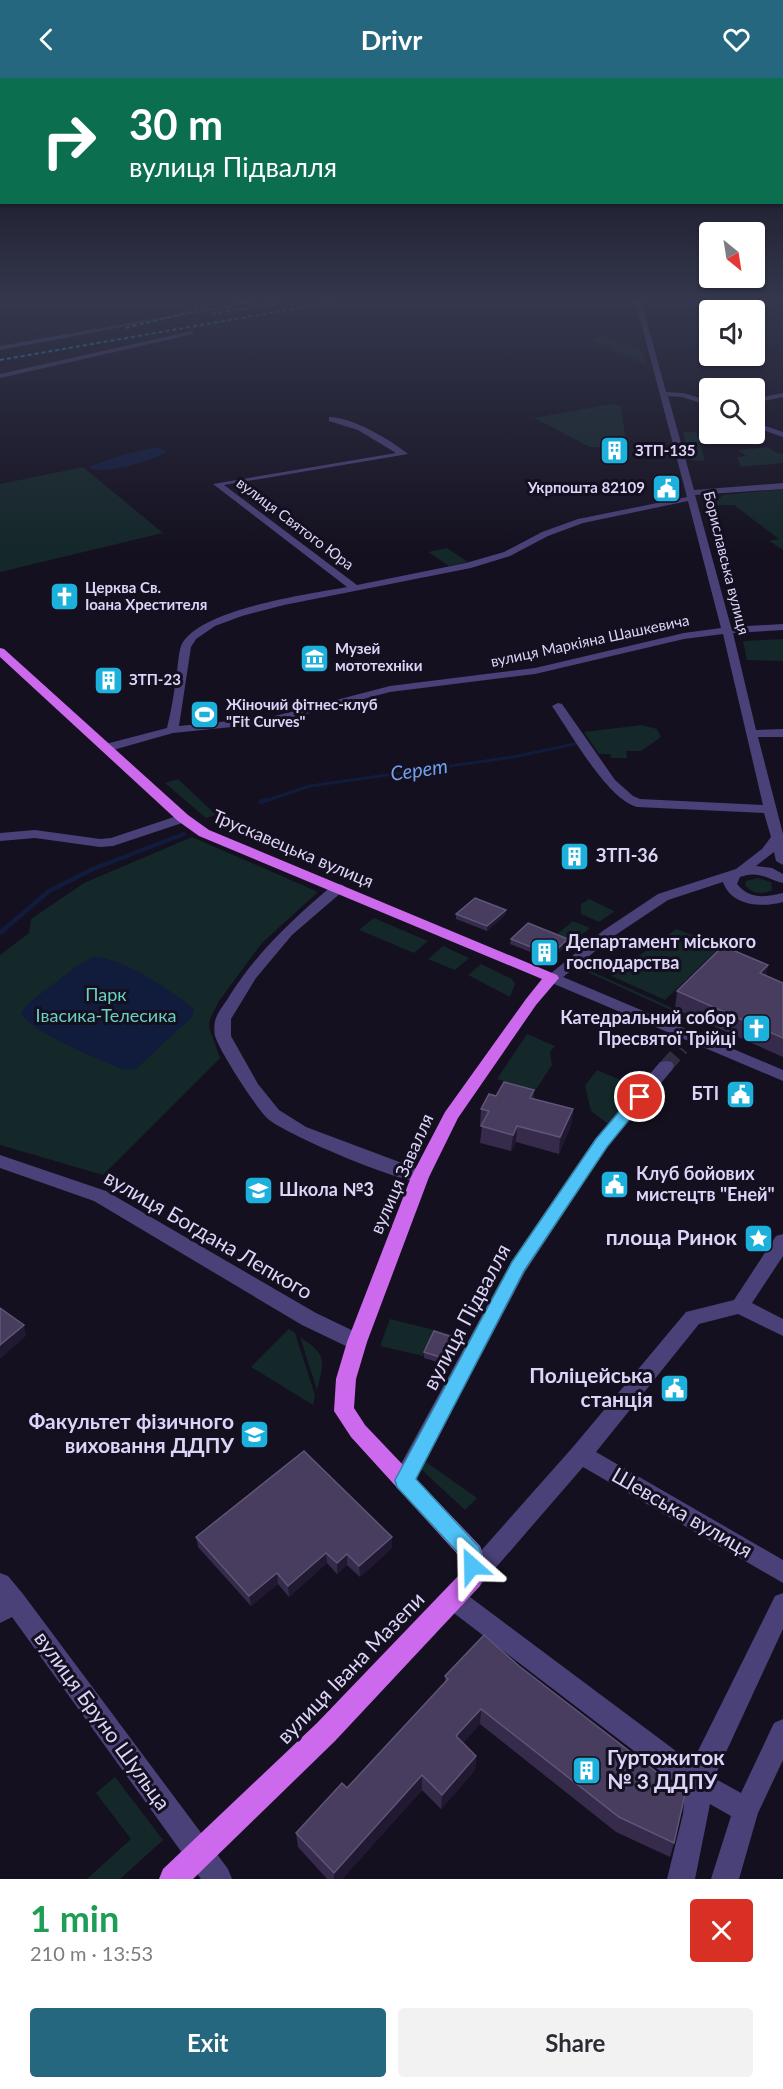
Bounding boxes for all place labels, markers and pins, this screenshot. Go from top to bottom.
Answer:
building icon: ЗТП-135 [598,435,630,467]
place label: ЗТП-135 [635,441,696,459]
public building icon: Укрпошта 82109 [650,472,682,504]
place label: Укрпошта 82109 [527,478,645,496]
place label: Церква Св. Іоана Хрестителя [85,578,207,613]
church icon: Церква Св. Іоана Хрестителя [48,581,80,613]
place label: Музей мототехніки [335,639,422,674]
museum icon: Музей мототехніки [298,642,330,674]
building icon: ЗТП-23 [92,664,124,696]
place label: ЗТП-23 [129,670,181,688]
place label: Жіночий фітнес-клуб "Fit Curves" [226,695,378,730]
sports icon: Жіночий фітнес-клуб "Fit Curves" [189,698,221,730]
building icon: ЗТП-36 [559,840,591,872]
place label: ЗТП-36 [596,844,658,866]
place label: Департамент міського господарства [566,930,756,973]
building icon: Департамент міського господарства [529,936,561,968]
place label: Катедральний собор Пресвятої Трійці [560,1006,736,1049]
church icon: Катедральний собор Пресвятої Трійці [741,1012,773,1044]
pin [614,1071,665,1122]
public building icon: БТІ [724,1078,756,1110]
place label: БТІ [692,1082,719,1104]
place label: Клуб бойових мистецтв "Еней" [636,1162,775,1205]
public building icon: Клуб бойових мистецтв "Еней" [599,1168,631,1200]
school or university icon: Школа №3 [242,1174,274,1206]
place label: Школа №3 [279,1178,374,1200]
place icon: площа Ринок [742,1222,774,1254]
place label: площа Ринок [606,1224,738,1249]
place label: Поліцейська станція [529,1362,653,1411]
public building icon: Поліцейська станція [658,1372,690,1404]
place label: Факультет фізичного виховання ДДПУ [28,1408,234,1457]
school or university icon: Факультет фізичного виховання ДДПУ [239,1418,271,1450]
place label: Гуртожиток № 3 ДДПУ [607,1744,725,1793]
building icon: Гуртожиток № 3 ДДПУ [570,1754,602,1786]

